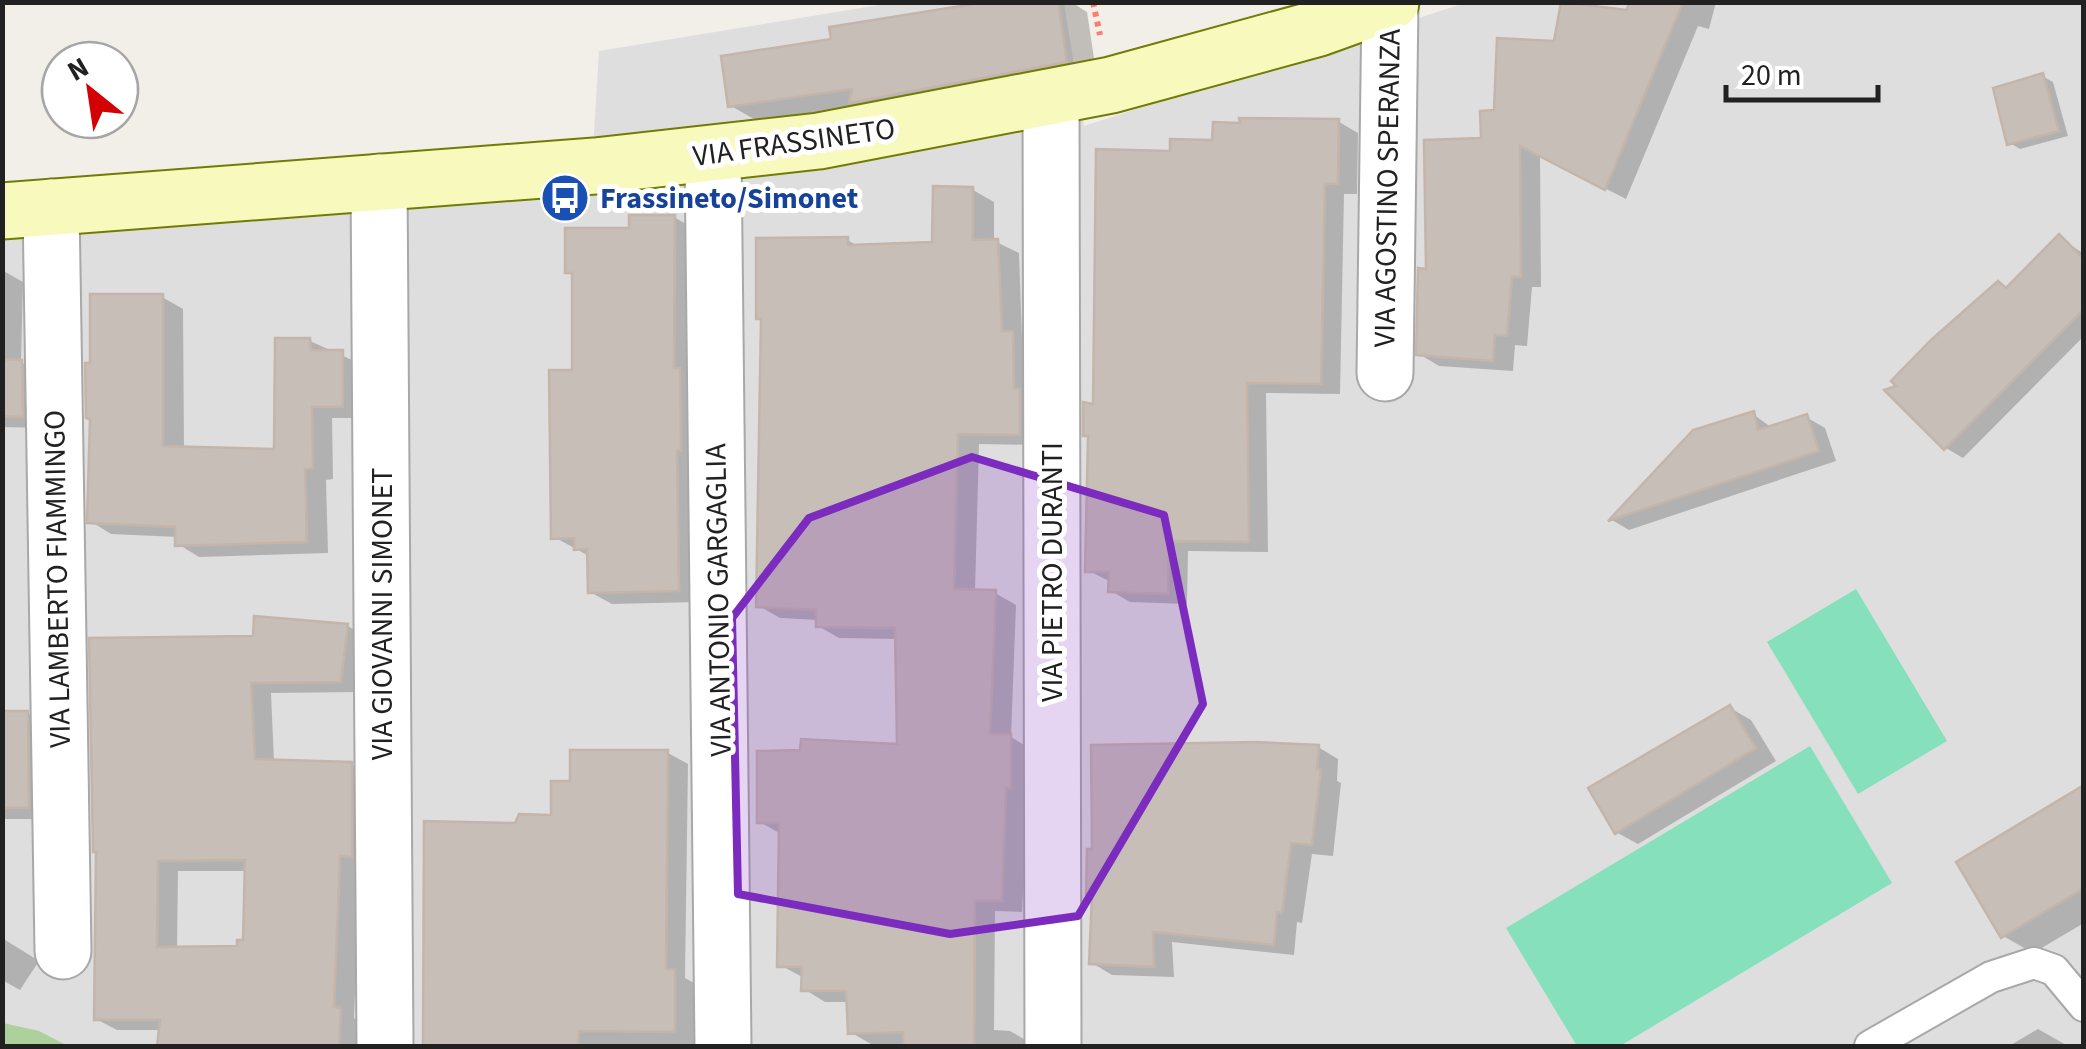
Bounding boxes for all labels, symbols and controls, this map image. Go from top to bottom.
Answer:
street label: VIA AGOSTINO SPERANZA [1363,28,1412,348]
north arrow [40,40,140,140]
scale bar [1726,40,1878,102]
text: N [60,47,96,91]
text: 20 m [1741,54,1802,97]
street label: VIA FRASSINETO [690,107,898,178]
bus stop icon: Frassineto/Simonet [539,172,591,224]
place label: Frassineto/Simonet [600,177,859,220]
street label: VIA LAMBERTO FIAMMINGO [33,410,82,748]
street label: VIA ANTONIO GARGAGLIA [694,442,743,757]
street label: VIA PIETRO DURANTI [1031,442,1074,702]
street label: VIA GIOVANNI SIMONET [361,468,404,760]

